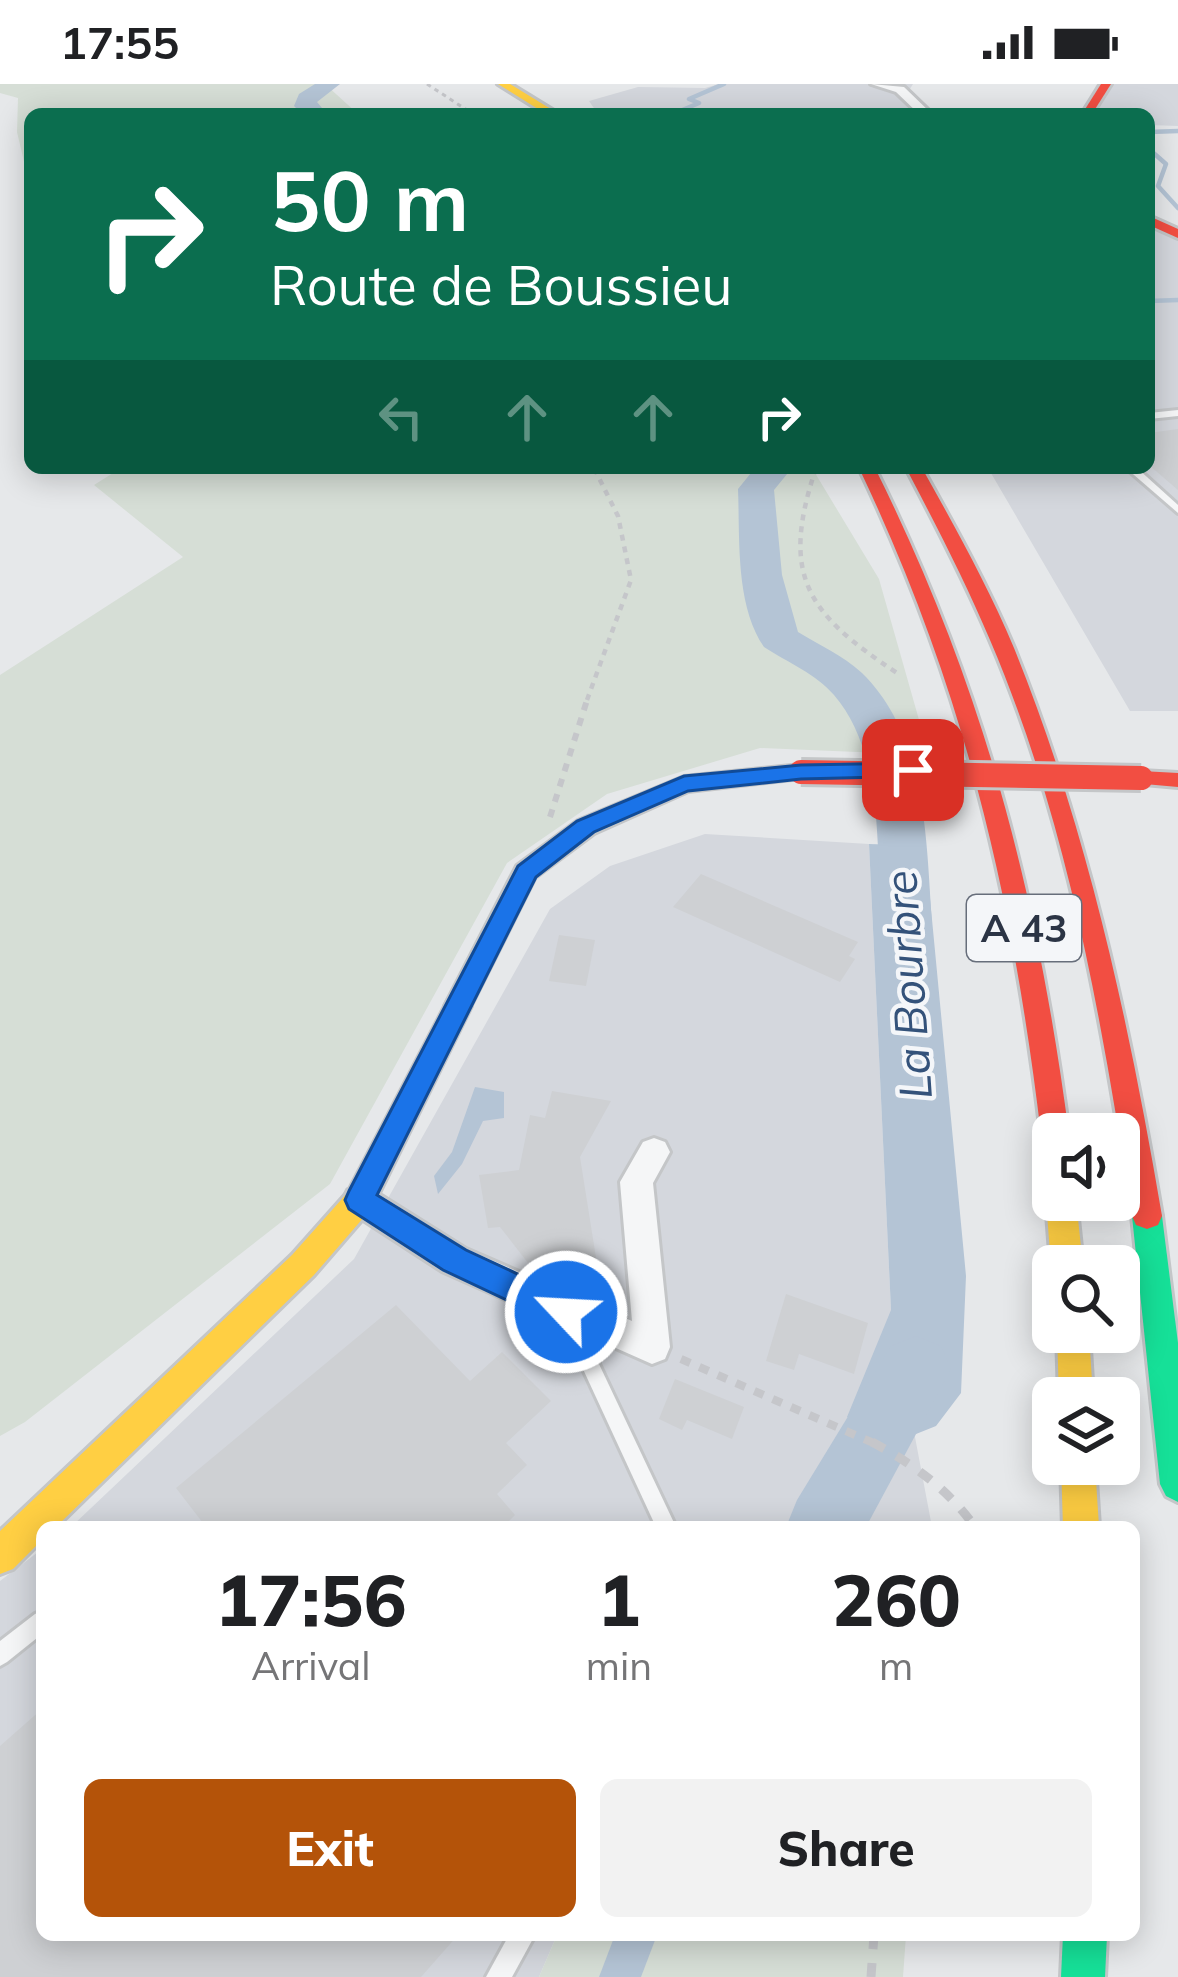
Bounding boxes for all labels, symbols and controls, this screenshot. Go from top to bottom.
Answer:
text: 17:55 [60,14,179,70]
text: 50 m [270,147,469,252]
icon: right [72,156,228,312]
text: Route de Boussieu [270,251,732,319]
icon: left [368,384,434,450]
icon: ahead [494,384,560,450]
icon: ahead [620,384,686,450]
icon: right [746,384,812,450]
pin [862,719,964,821]
icon: arrive [880,737,946,803]
water label: La Bourbre [871,869,943,1101]
road number: A 43 [967,895,1081,961]
map controls [1032,1113,1140,1485]
button: sound [1032,1113,1140,1221]
button: search [1032,1245,1140,1353]
position arrow [503,1249,629,1375]
button: layers [1032,1377,1140,1485]
text: 17:56 [215,1554,407,1644]
text: 1 [597,1554,641,1644]
text: 260 [831,1554,961,1644]
text: Arrival [251,1641,371,1690]
text: min [586,1641,652,1690]
text: m [879,1641,913,1690]
button: Exit [84,1779,576,1917]
button: Share [600,1779,1092,1917]

